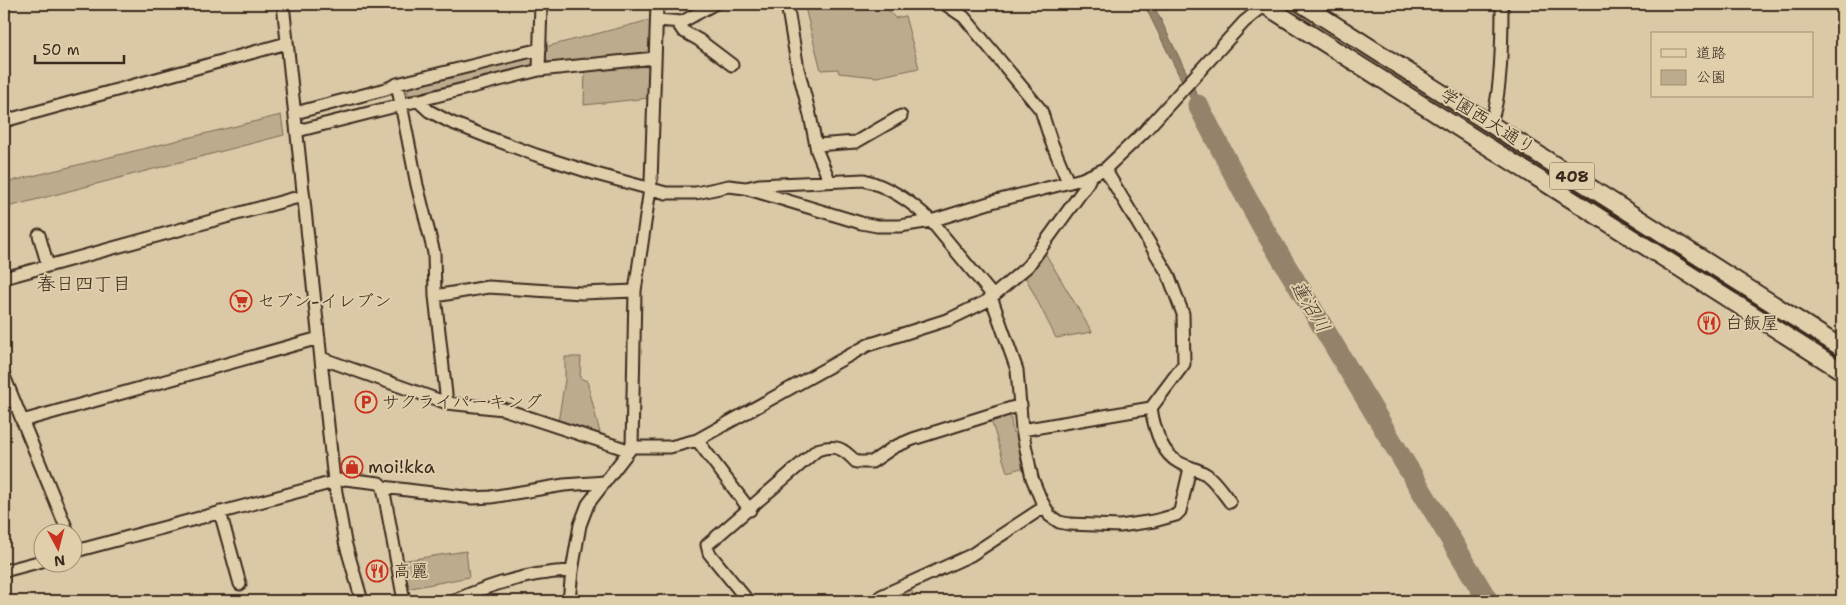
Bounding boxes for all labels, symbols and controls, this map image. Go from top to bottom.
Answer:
scale bar [35,32,124,64]
legend [1651,32,1814,98]
text: 50 m [42,40,80,60]
text: 道路 [1696,43,1726,63]
text: 公園 [1696,67,1726,87]
street label: 学園西大通り [1436,82,1540,160]
road number: 408 [1550,162,1594,190]
district label: 春日四丁目 [36,271,132,296]
water label: 蓮沼川 [1285,275,1336,337]
supermarket icon: セブン-イレブン [229,289,253,313]
place label: セブン-イレブン [257,289,392,313]
restaurant icon: 白飯屋 [1697,311,1721,335]
place label: 白飯屋 [1725,311,1779,335]
parking icon: サクライパーキング [354,390,378,414]
place label: サクライパーキング [382,390,542,414]
shop icon: moi!kka [340,455,364,479]
place label: moi!kka [368,455,435,479]
north arrow [32,522,82,572]
text: N [53,551,66,571]
restaurant icon: 高麗 [365,559,389,583]
place label: 高麗 [393,559,429,583]

